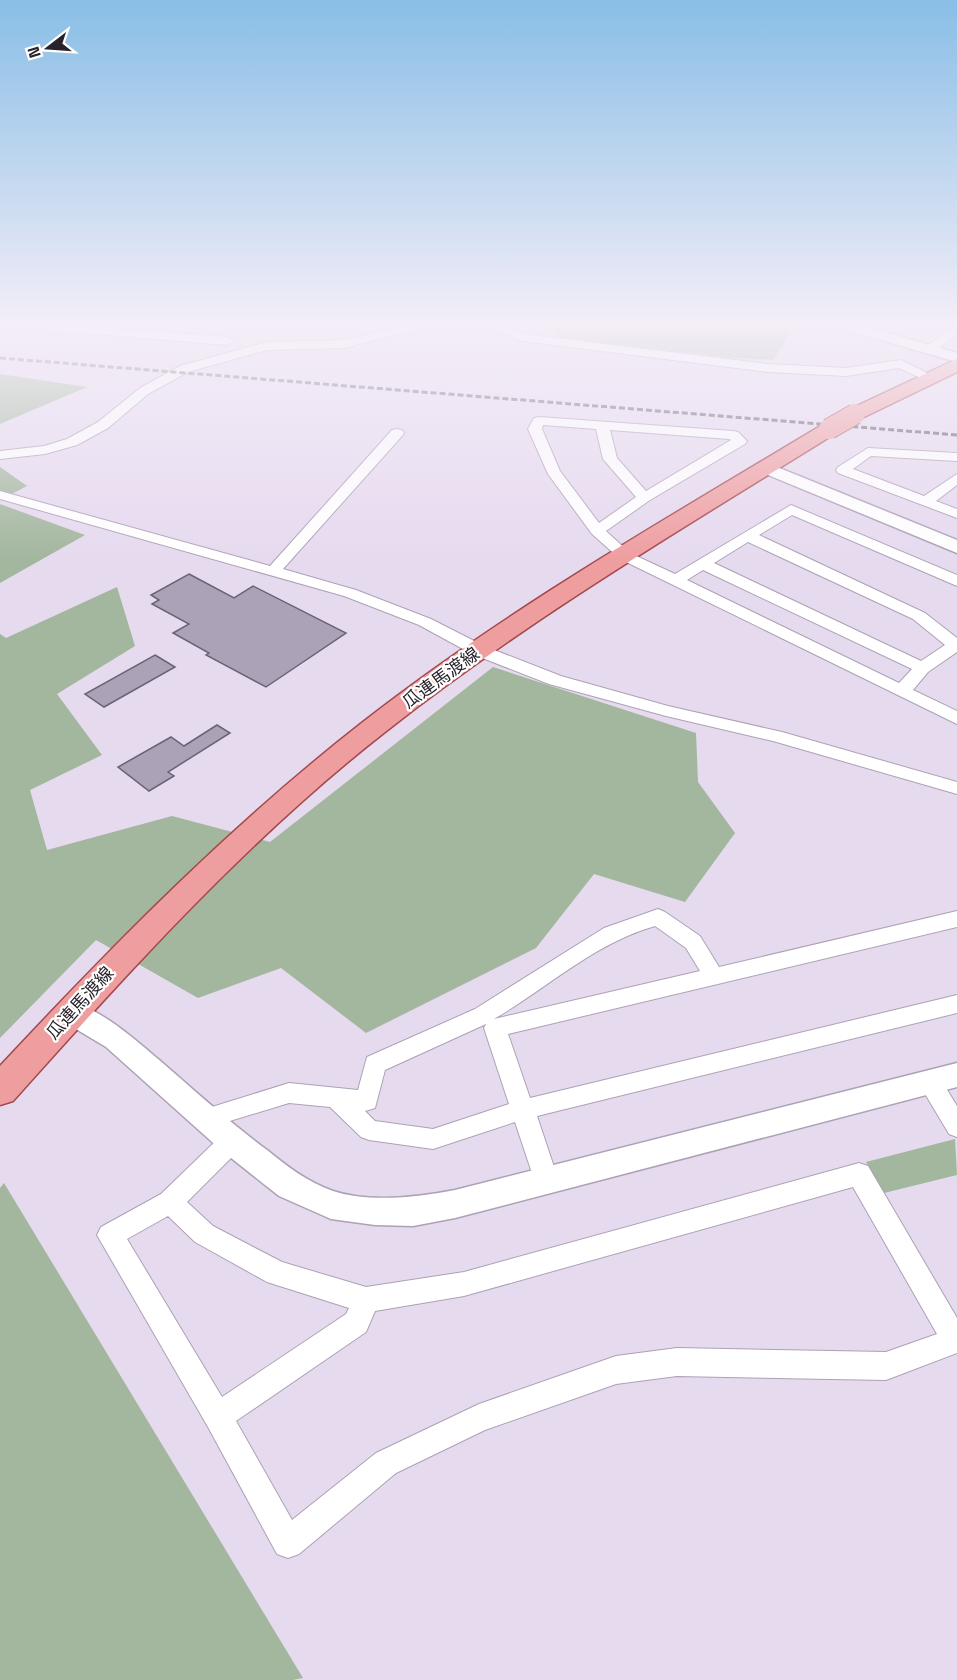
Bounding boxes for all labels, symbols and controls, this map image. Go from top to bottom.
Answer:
north arrow [18,18,78,78]
text: N [23,44,46,60]
street label: 瓜連馬渡線 [398,642,484,713]
street label: 瓜連馬渡線 [41,962,118,1044]

